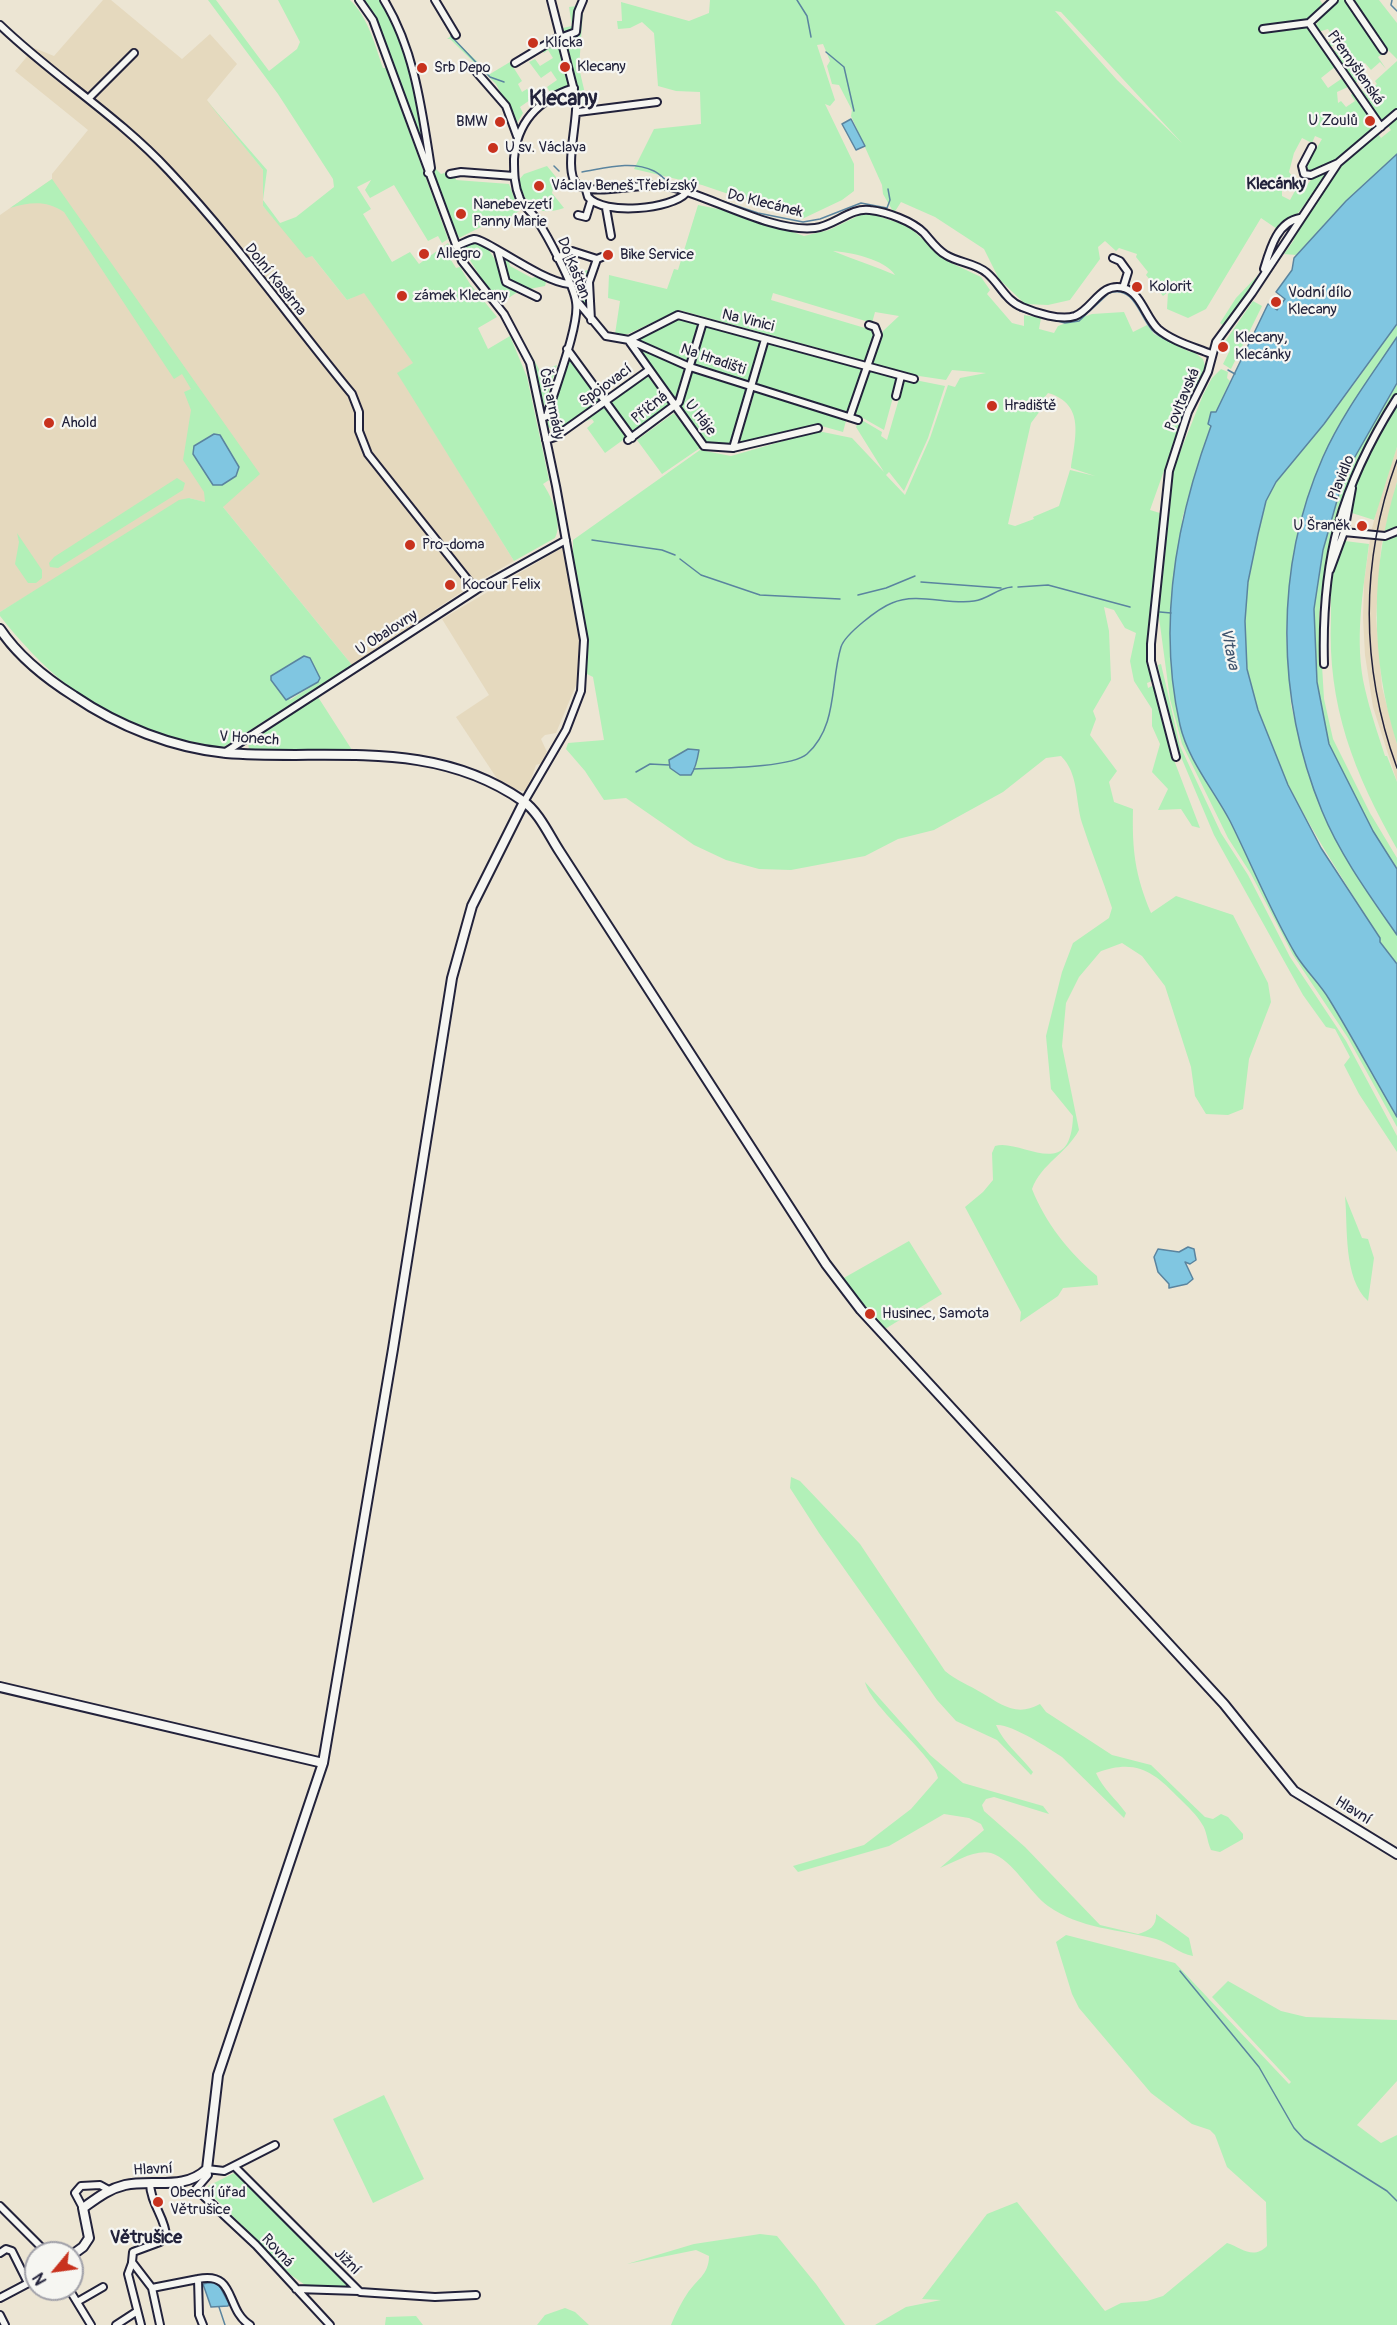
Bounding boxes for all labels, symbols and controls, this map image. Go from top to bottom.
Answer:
street label: Přemyšlenská [1323,27,1387,109]
place label: Klícka [545,34,583,52]
marker: Klícka [526,36,540,50]
place label: Klecany [577,58,626,76]
place label: Srb Depo [434,59,491,77]
marker: Klecany [558,60,572,74]
marker: Srb Depo [415,61,429,75]
district label: Klecany [529,87,597,113]
place label: U Zoulů [1308,112,1358,130]
place label: BMW [456,113,488,131]
marker: U Zoulů [1363,114,1377,128]
marker: BMW [493,115,507,129]
place label: U sv. Václava [505,139,586,157]
marker: U sv. Václava [486,141,500,155]
district label: Klecánky [1246,175,1306,195]
place label: Václav Beneš Třebízský [551,177,697,195]
marker: Václav Beneš Třebízský [532,179,546,193]
street label: Do Klecánek [725,186,805,222]
place label: Nanebevzetí Panny Marie [473,196,553,231]
marker: Nanebevzetí Panny Marie [454,207,468,221]
street label: Do Kaštan [553,235,593,301]
street label: Dolní Kasárna [240,240,310,320]
place label: Allegro [436,245,481,263]
place label: Bike Service [620,246,694,264]
marker: Allegro [417,247,431,261]
marker: Bike Service [601,248,615,262]
place label: Kolorit [1149,278,1192,296]
marker: Kolorit [1130,280,1144,294]
place label: Vodní dílo Klecany [1288,284,1352,319]
place label: zámek Klecany [414,287,508,305]
marker: zámek Klecany [395,289,409,303]
marker: Vodní dílo Klecany [1269,295,1283,309]
street label: Na Vinici [720,306,776,336]
place label: Klecany, Klecánky [1235,329,1291,364]
street label: Na Hradišti [678,340,748,380]
marker: Klecany, Klecánky [1216,340,1230,354]
street label: Spojovací [576,361,636,411]
street label: Povltavská [1162,366,1204,434]
street label: Čsl. armády [535,367,567,441]
street label: Příčná [628,388,672,428]
street label: U Háje [680,396,720,440]
place label: Hradiště [1004,397,1057,415]
marker: Hradiště [985,399,999,413]
place label: Ahold [61,414,97,432]
marker: Ahold [42,416,56,430]
street label: Plavidlo [1325,453,1359,503]
place label: U Šraněk [1293,517,1350,535]
marker: U Šraněk [1355,519,1369,533]
place label: Pro-doma [422,536,484,554]
marker: Pro-doma [403,538,417,552]
place label: Kocour Felix [462,576,541,594]
marker: Kocour Felix [443,578,457,592]
street label: U Obalovny [353,606,421,660]
water label: Vltava [1216,627,1242,671]
street label: V Honech [218,728,280,750]
place label: Husinec, Samota [882,1305,989,1323]
marker: Husinec, Samota [863,1307,877,1321]
street label: Hlavní [1331,1793,1375,1829]
street label: Hlavní [133,2160,173,2180]
place label: Obecní úřad Větrušice [170,2184,246,2219]
marker: Obecní úřad Větrušice [151,2195,165,2209]
district label: Větrušice [110,2227,182,2249]
street label: Rovná [257,2231,297,2271]
north arrow [24,2241,84,2301]
street label: Jižní [330,2245,364,2279]
text: N [29,2269,51,2288]

